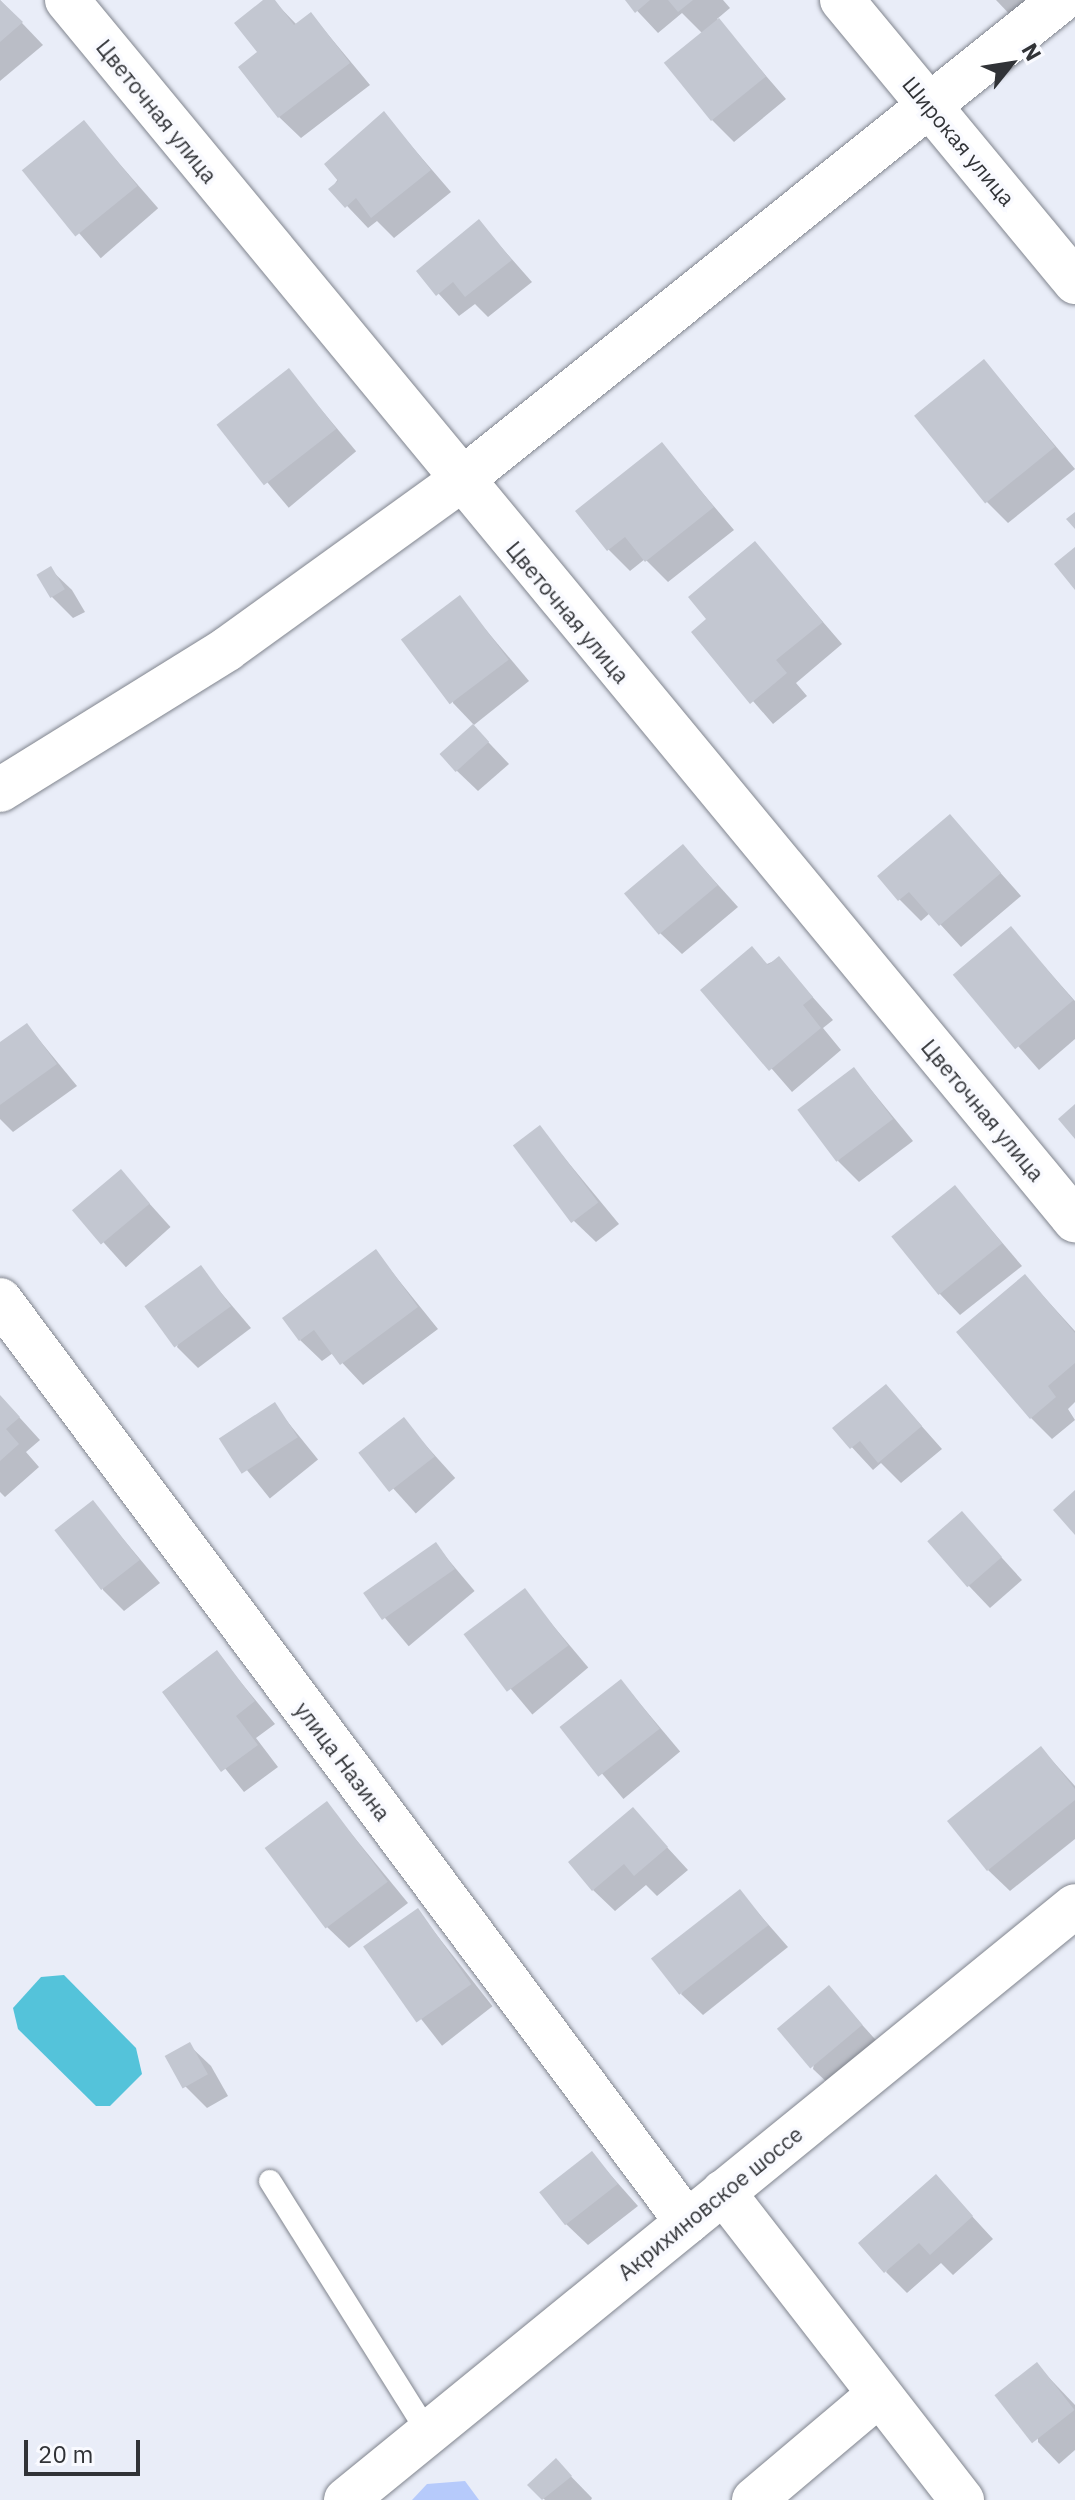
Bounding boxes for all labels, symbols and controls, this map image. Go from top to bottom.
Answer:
north arrow [971,24,1051,104]
street label: Цветочная улица [91,34,223,188]
text: N [1016,38,1049,66]
street label: Широкая улица [897,71,1021,211]
street label: Цветочная улица [501,536,635,688]
street label: Цветочная улица [916,1034,1050,1186]
street label: улица Назина [290,1696,396,1826]
street label: Акрихиновское шоссе [612,2120,808,2286]
scale bar [28,2424,144,2474]
text: 20 m [38,2438,93,2470]

